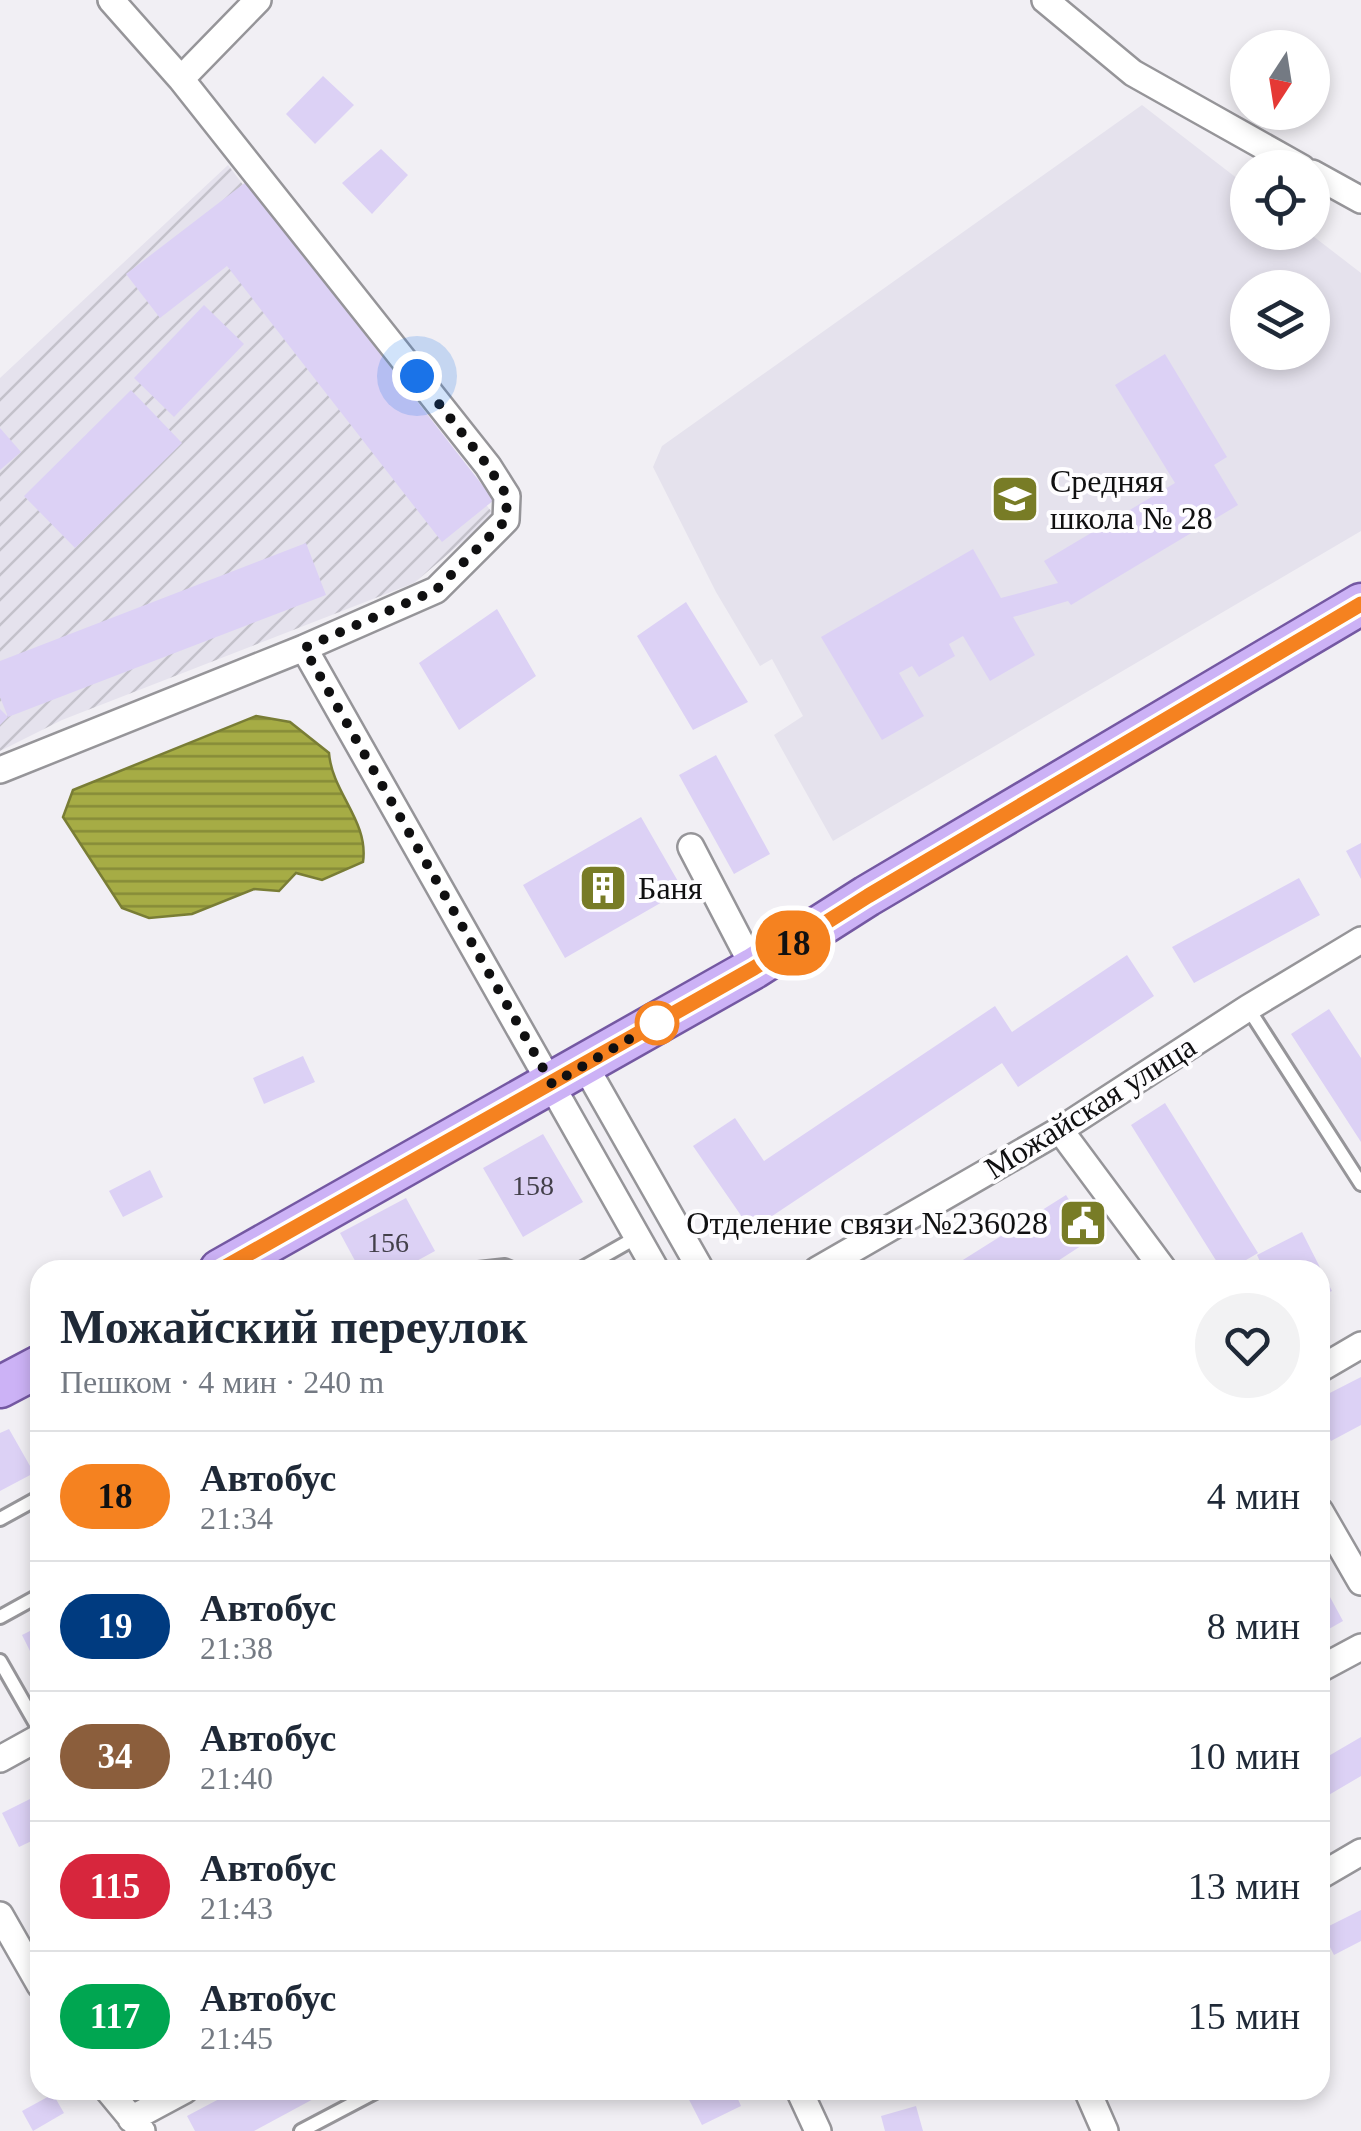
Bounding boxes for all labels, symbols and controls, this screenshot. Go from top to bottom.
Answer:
north arrow [1230,30,1330,130]
map controls [1230,30,1330,370]
button: locate [1230,150,1330,250]
button: layers [1230,270,1330,370]
your location [392,351,442,401]
place label: Средняя школа № 28 [1050,463,1213,536]
school or university icon: Средняя школа № 28 [989,473,1041,525]
building icon: Баня [577,862,629,914]
place label: Баня [638,870,703,906]
line badge: 18 [748,910,838,976]
text: 18 [776,924,811,963]
unlabelled marker [636,1002,678,1044]
street label: Можайская улица [978,1028,1202,1186]
house number: 158 [512,1170,554,1201]
public building icon: Отделение связи №236028 [1057,1197,1109,1249]
place label: Отделение связи №236028 [686,1205,1048,1241]
house number: 156 [367,1227,409,1258]
button: heart [1195,1293,1300,1398]
text: Можайский переулок [60,1300,527,1353]
text: Пешком · 4 мин · 240 m [60,1364,384,1400]
text: Автобус [200,1457,336,1499]
text: 4 мин [1207,1475,1300,1517]
text: 18 [98,1477,133,1516]
text: 21:34 [200,1500,273,1536]
text: Автобус [200,1587,336,1629]
text: 8 мин [1207,1605,1300,1647]
text: 19 [98,1607,133,1646]
text: 21:38 [200,1630,273,1666]
text: Автобус [200,1717,336,1759]
text: 10 мин [1188,1735,1300,1777]
text: 34 [98,1737,133,1776]
text: 21:40 [200,1760,273,1796]
text: Автобус [200,1847,336,1889]
text: 13 мин [1188,1865,1300,1907]
text: 115 [90,1867,140,1906]
text: 21:43 [200,1890,273,1926]
text: Автобус [200,1977,336,2019]
text: 15 мин [1188,1995,1300,2037]
text: 117 [90,1997,140,2036]
text: 21:45 [200,2020,273,2056]

